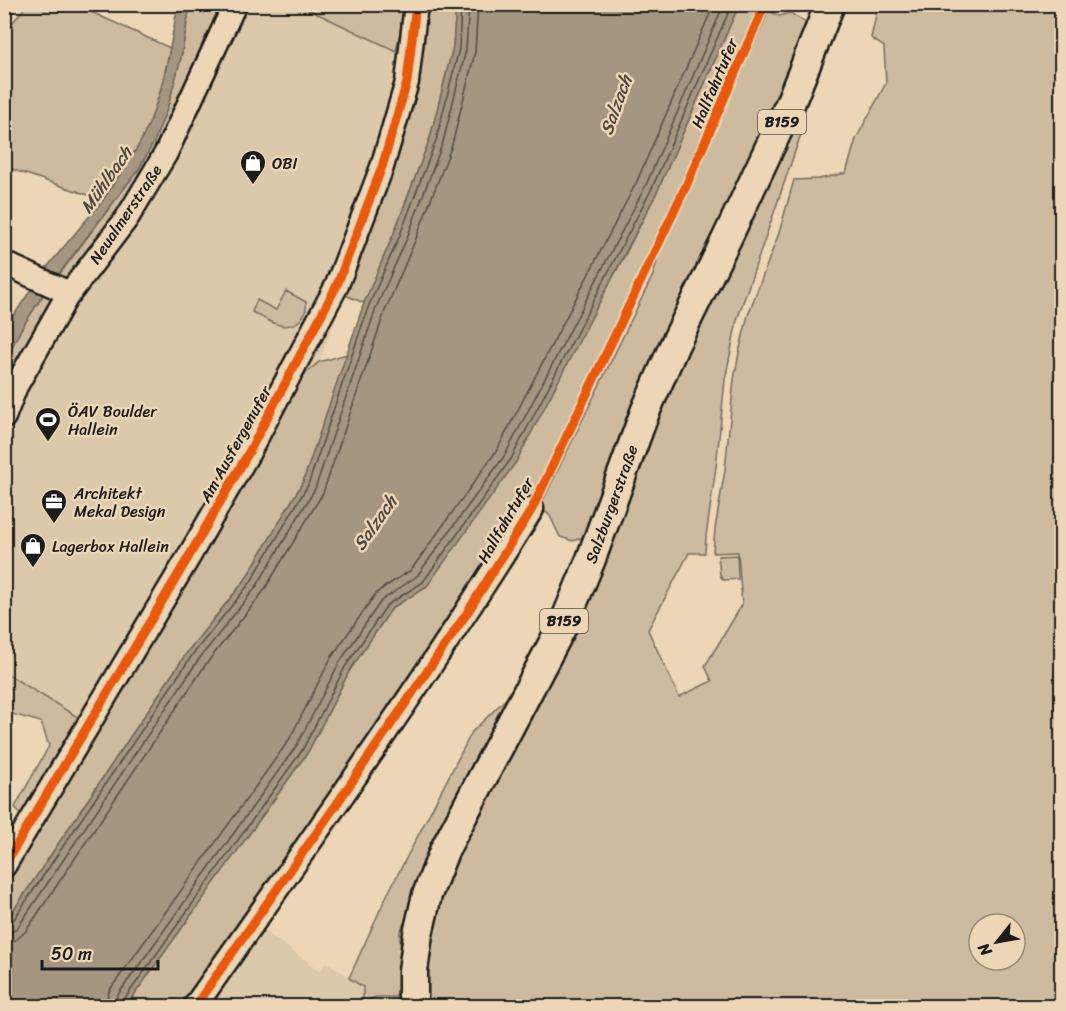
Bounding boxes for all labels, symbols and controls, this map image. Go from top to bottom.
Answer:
street label: Hallfahrtufer [682,32,747,133]
water label: Salzach [590,69,642,139]
road number: B159 [758,110,806,134]
water label: Mühlbach [71,138,142,220]
shop icon: OBI [238,148,268,186]
place label: OBI [272,149,297,178]
street label: Neualmerstraße [81,158,170,270]
street label: Am Ausfergenufer [191,379,280,509]
place label: ÖAV Boulder Hallein [68,397,158,444]
sports icon: ÖAV Boulder Hallein [33,405,63,443]
street label: Salzburgerstraße [577,441,646,568]
street label: Hallfahrtufer [469,470,543,569]
place label: Architekt Mekal Design [73,479,166,526]
office icon: Architekt Mekal Design [39,487,69,525]
water label: Salzach [344,487,407,557]
shop icon: Lagerbox Hallein [18,531,48,569]
place label: Lagerbox Hallein [52,532,169,561]
road number: B159 [540,609,588,633]
north arrow [967,912,1027,972]
scale bar [42,933,158,971]
text: N [969,936,1000,963]
text: 50 m [51,938,92,970]

